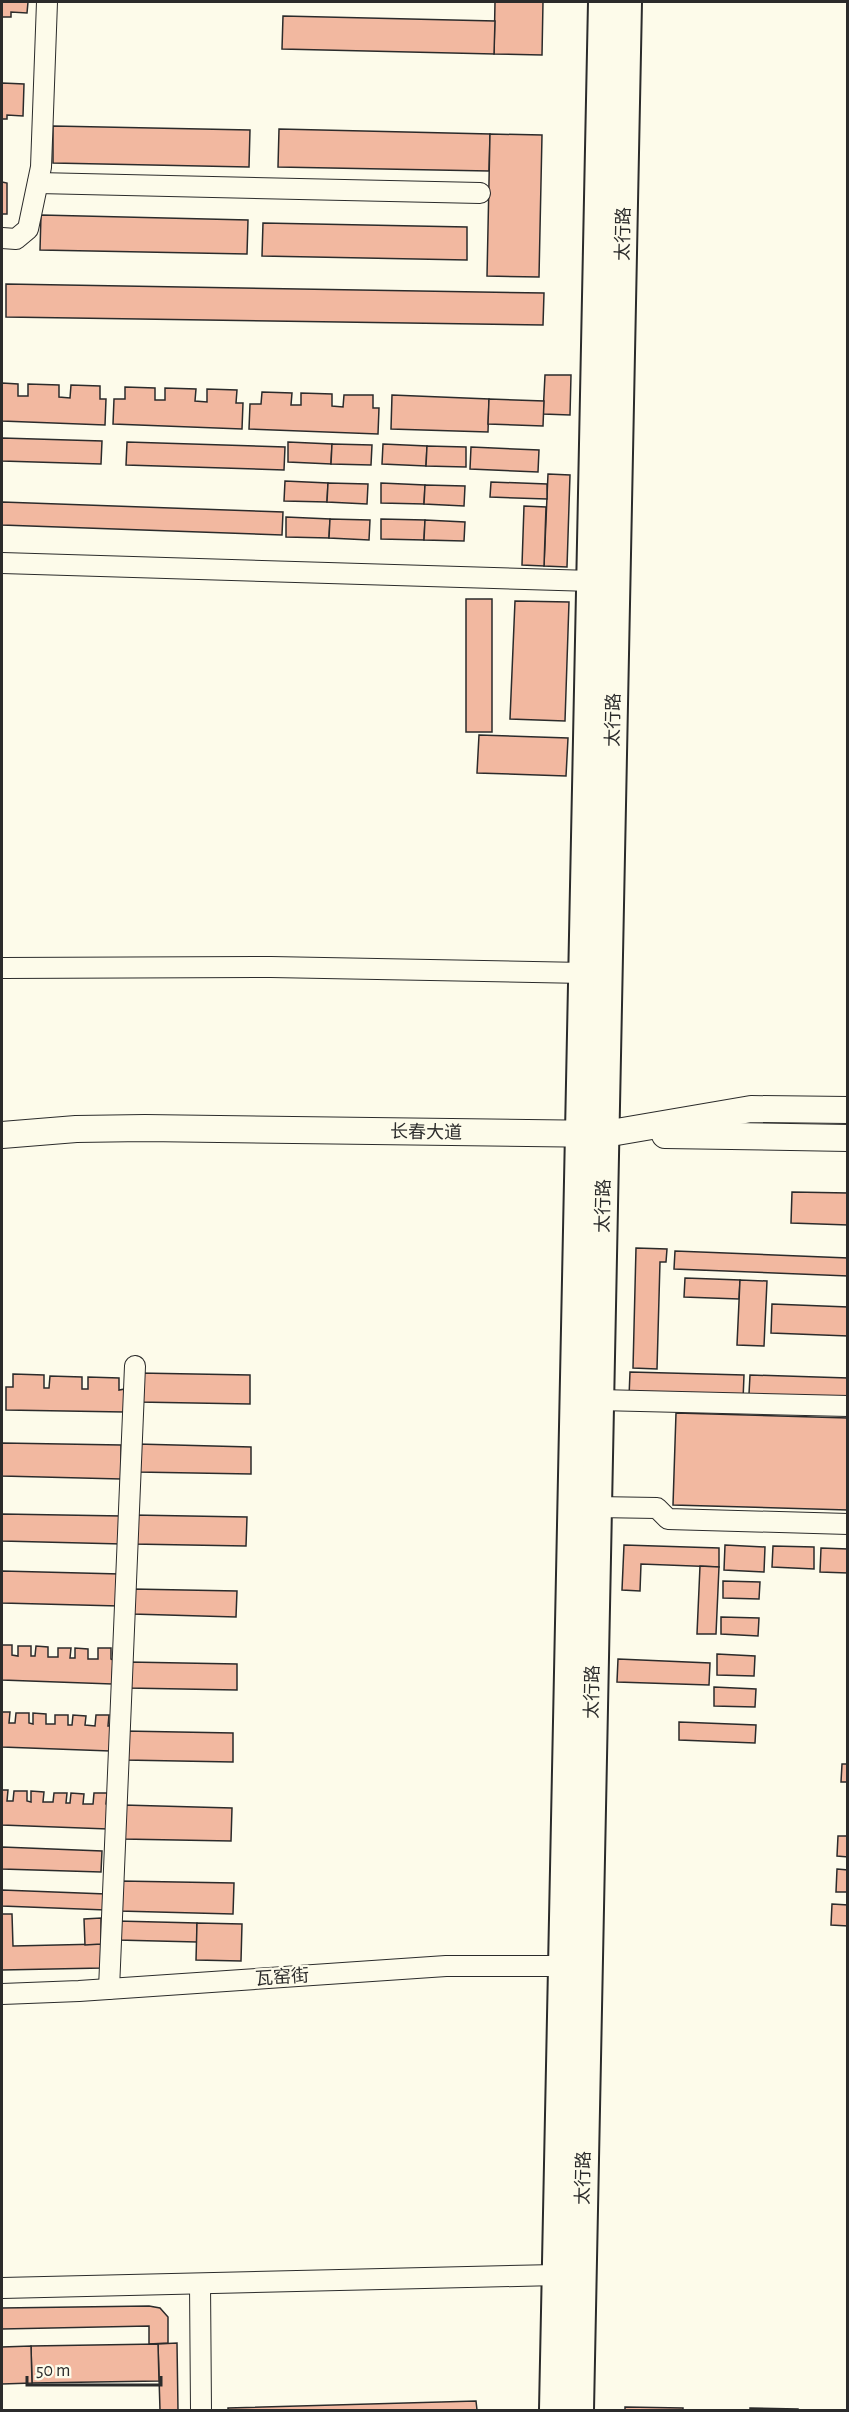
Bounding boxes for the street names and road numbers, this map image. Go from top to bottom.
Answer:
street label: 太行路 [613,207,633,261]
street label: 太行路 [603,693,623,747]
street label: 长春大道 [390,1121,462,1143]
street label: 太行路 [593,1179,613,1233]
street label: 太行路 [582,1665,602,1719]
street label: 瓦窑街 [254,1965,310,1989]
street label: 太行路 [573,2151,593,2205]

